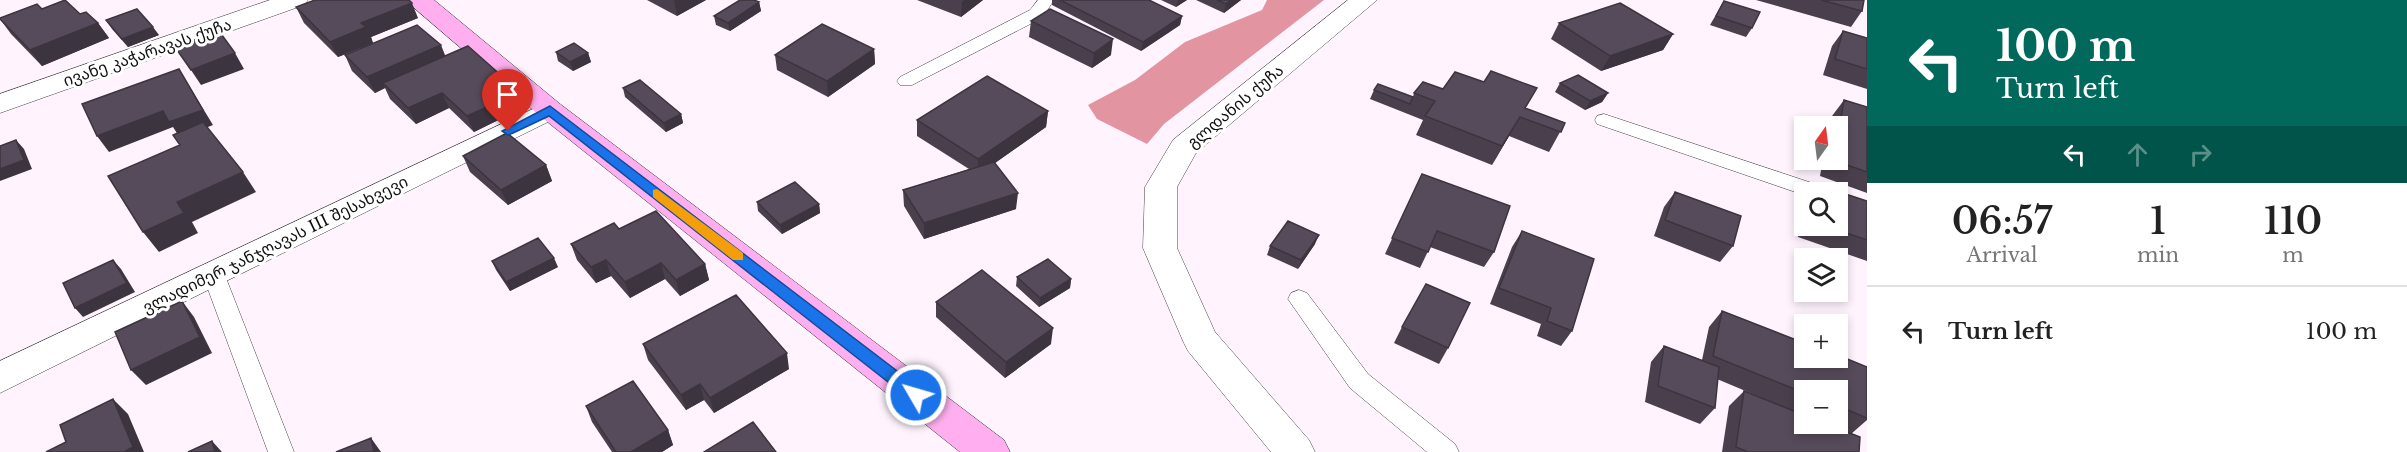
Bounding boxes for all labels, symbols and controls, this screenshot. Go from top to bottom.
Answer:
street label: ივანე კაჭარავას ქუჩა [60,14,234,90]
text: 100 m [1996,20,2135,72]
icon: left [1897,24,1975,102]
street label: გლდანის ქუჩა [1183,60,1288,153]
pin [482,69,533,131]
text: Turn left [1996,72,2119,105]
icon: arrive [491,78,524,111]
north arrow [1794,116,1848,170]
map controls [1794,116,1848,434]
icon: left [2058,138,2091,171]
icon: ahead [2121,138,2154,171]
icon: right [2184,138,2217,171]
street label: ვლადიმერ ჯანჯღავას III შესახვევი [139,171,411,318]
button: search [1794,182,1848,236]
text: 06:57 [1952,199,2052,244]
text: 1 [2150,199,2166,244]
text: 110 [2264,199,2322,244]
text: Arrival [1967,243,2037,267]
text: min [2137,243,2179,267]
text: m [2282,243,2304,267]
button: layers [1794,248,1848,302]
button: + [1794,314,1848,368]
icon: left [1897,315,1930,348]
text: Turn left [1948,318,2053,345]
text: 100 m [2306,318,2377,345]
position arrow [884,363,948,427]
button: − [1794,380,1848,434]

